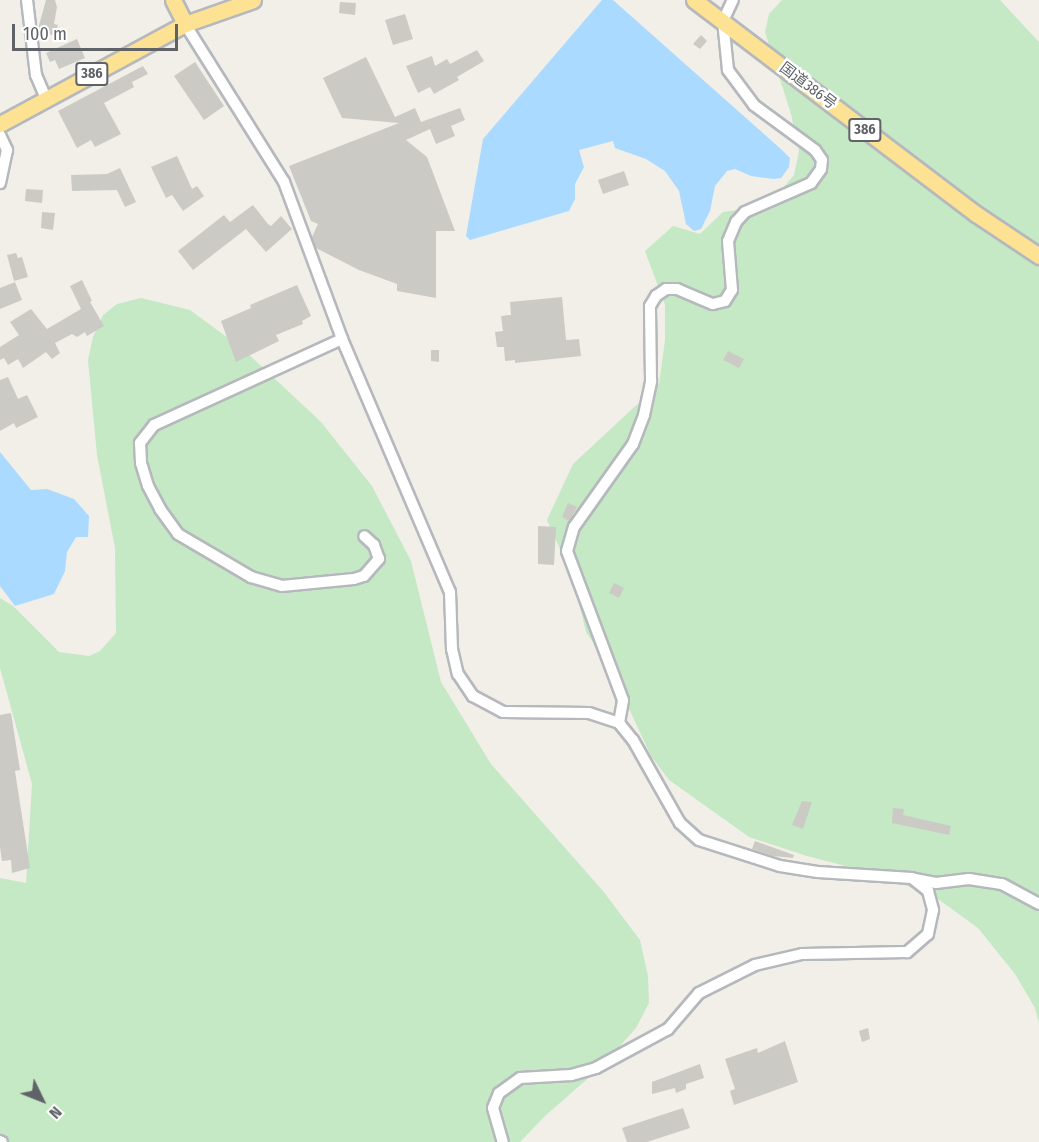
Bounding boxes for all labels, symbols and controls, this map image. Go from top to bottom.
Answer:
scale bar [15,12,182,50]
text: 100 m [23,23,67,45]
street label: 国道386号 [776,59,840,113]
road number: 386 [74,63,110,85]
road number: 386 [847,119,883,141]
north arrow [12,1070,72,1130]
text: N [45,1103,66,1123]

